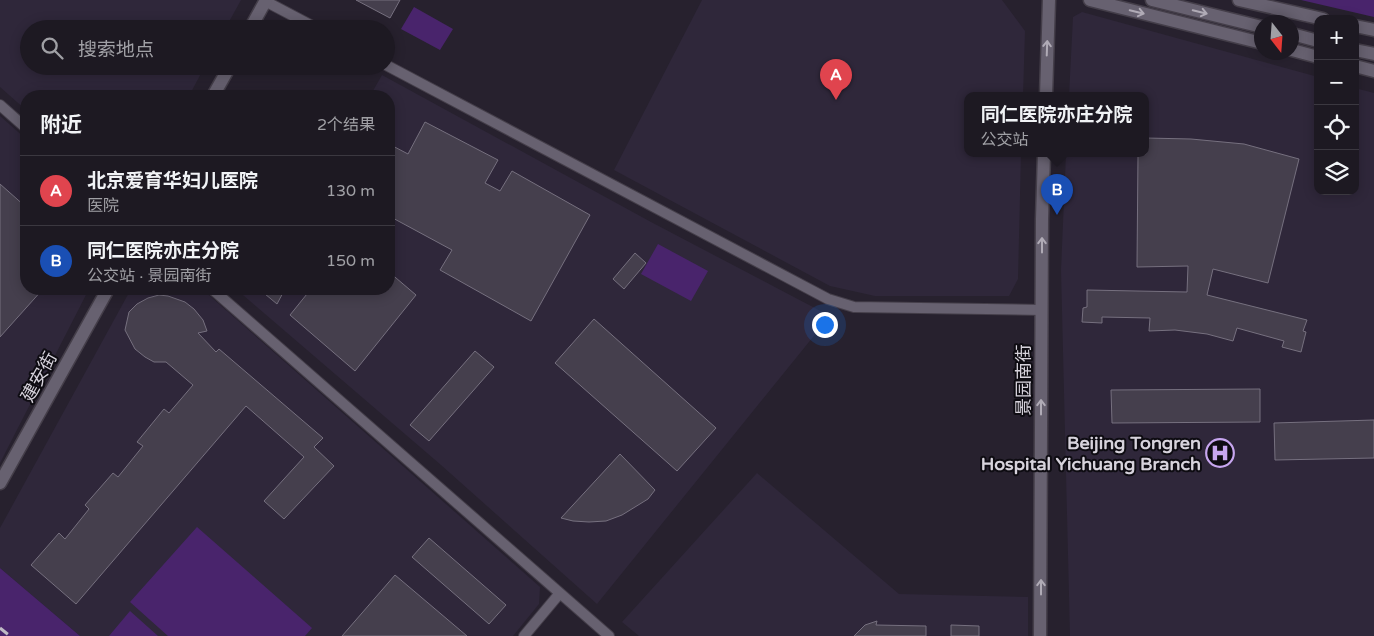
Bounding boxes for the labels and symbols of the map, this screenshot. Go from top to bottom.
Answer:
one-way arrow [1129,8,1145,17]
one-way arrow [1191,8,1207,17]
north arrow [1254,15,1299,60]
one-way arrow [1043,40,1052,56]
pin: A [820,59,852,100]
pin: B [1041,174,1073,215]
one-way arrow [1037,237,1047,254]
your location [812,312,838,338]
street label: 景园南街 [1013,344,1035,416]
street label: 建安街 [16,348,62,406]
one-way arrow [1036,400,1046,416]
place label: Beijing Tongren Hospital Yichuang Branch [981,432,1201,475]
hospital icon: Beijing Tongren Hospital Yichuang Branch [1205,438,1235,468]
one-way arrow [1036,580,1046,596]

